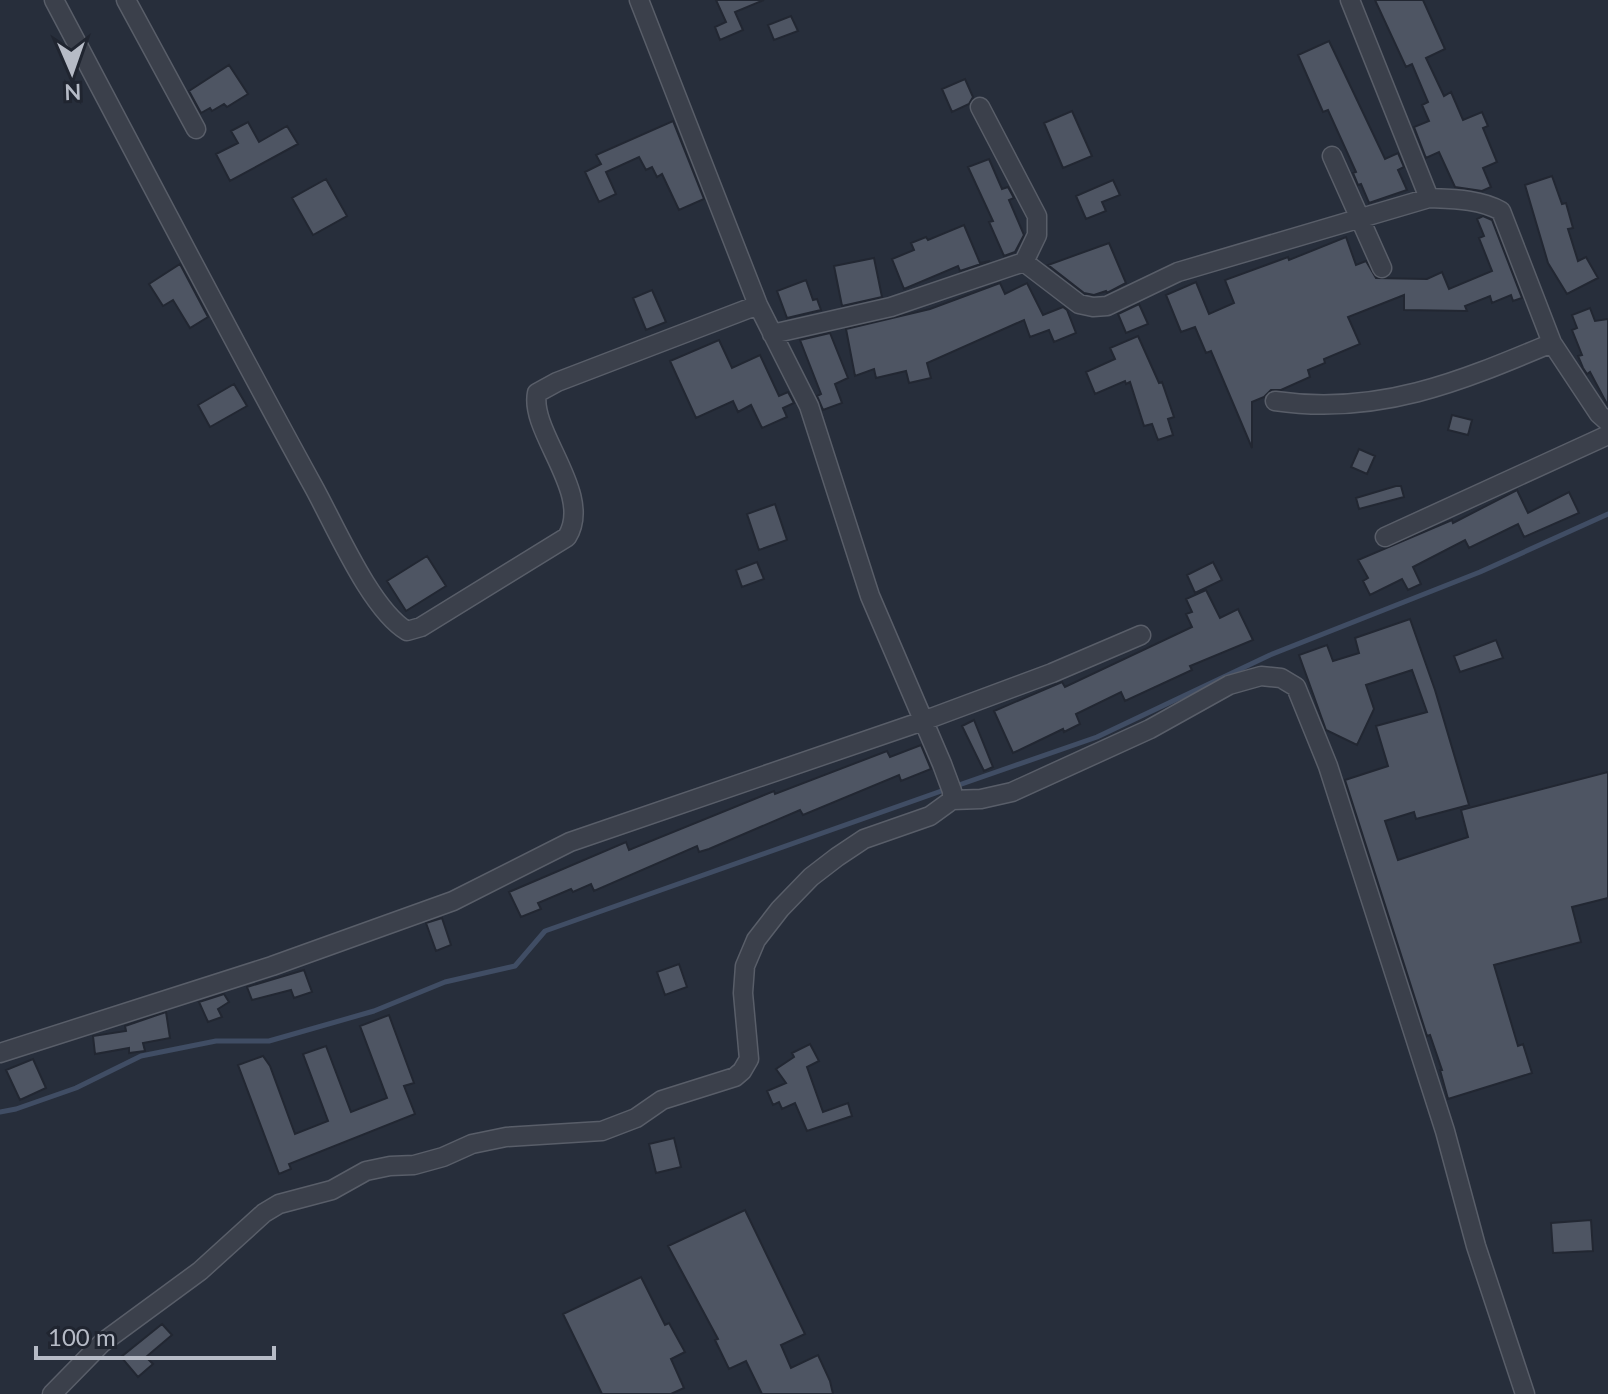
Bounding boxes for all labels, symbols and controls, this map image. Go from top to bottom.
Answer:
north arrow [32,32,112,112]
text: N [64,79,82,106]
scale bar [36,1310,274,1360]
text: 100 m [48,1322,116,1351]

